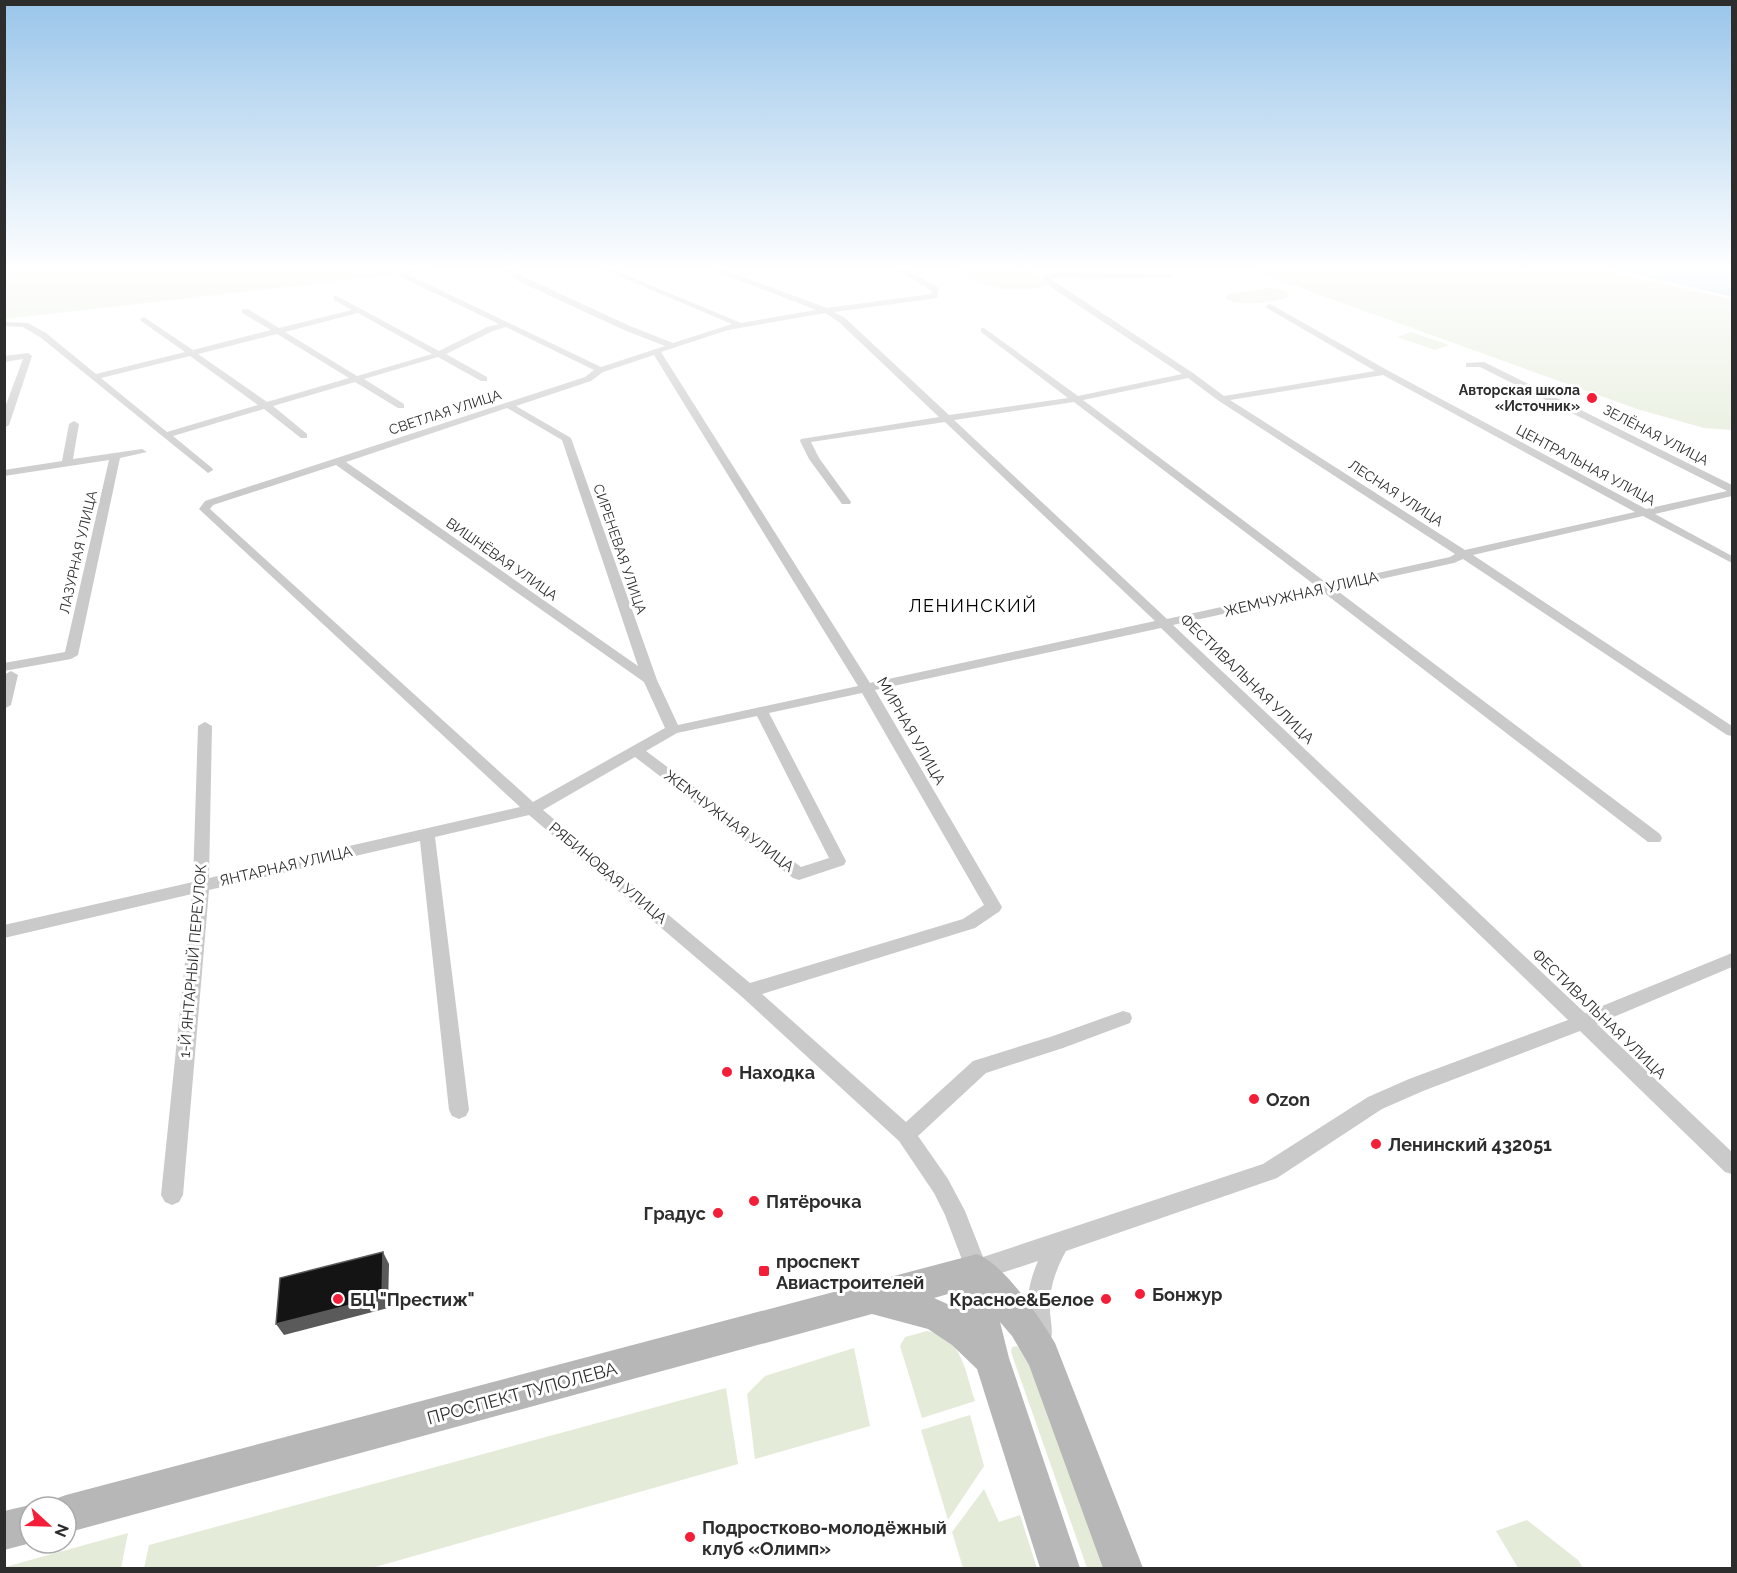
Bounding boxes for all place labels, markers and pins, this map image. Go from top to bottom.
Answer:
place label: Авторская школа «Источник» [1459,382,1580,414]
marker: Авторская школа «Источник» [1585,391,1599,405]
place label: Находка [739,1062,815,1083]
marker: Находка [720,1065,734,1079]
place label: Ozon [1266,1089,1310,1110]
marker: Ozon [1247,1092,1261,1106]
place label: Ленинский 432051 [1388,1134,1552,1155]
marker: Ленинский 432051 [1369,1137,1383,1151]
place label: Пятёрочка [766,1191,862,1212]
marker: Пятёрочка [747,1194,761,1208]
place label: Градус [643,1203,706,1224]
marker: Градус [711,1206,725,1220]
place label: проспект Авиастроителей [776,1251,924,1293]
marker: проспект Авиастроителей [757,1264,771,1278]
place label: Бонжур [1152,1284,1223,1305]
marker: Бонжур [1133,1287,1147,1301]
place label: БЦ "Престиж" [350,1289,475,1310]
place label: Красное&Белое [949,1289,1094,1310]
marker: БЦ "Престиж" [331,1292,345,1306]
marker: Красное&Белое [1099,1292,1113,1306]
place label: Подростково-молодёжный клуб «Олимп» [702,1517,947,1559]
marker: Подростково-молодёжный клуб «Олимп» [683,1530,697,1544]

